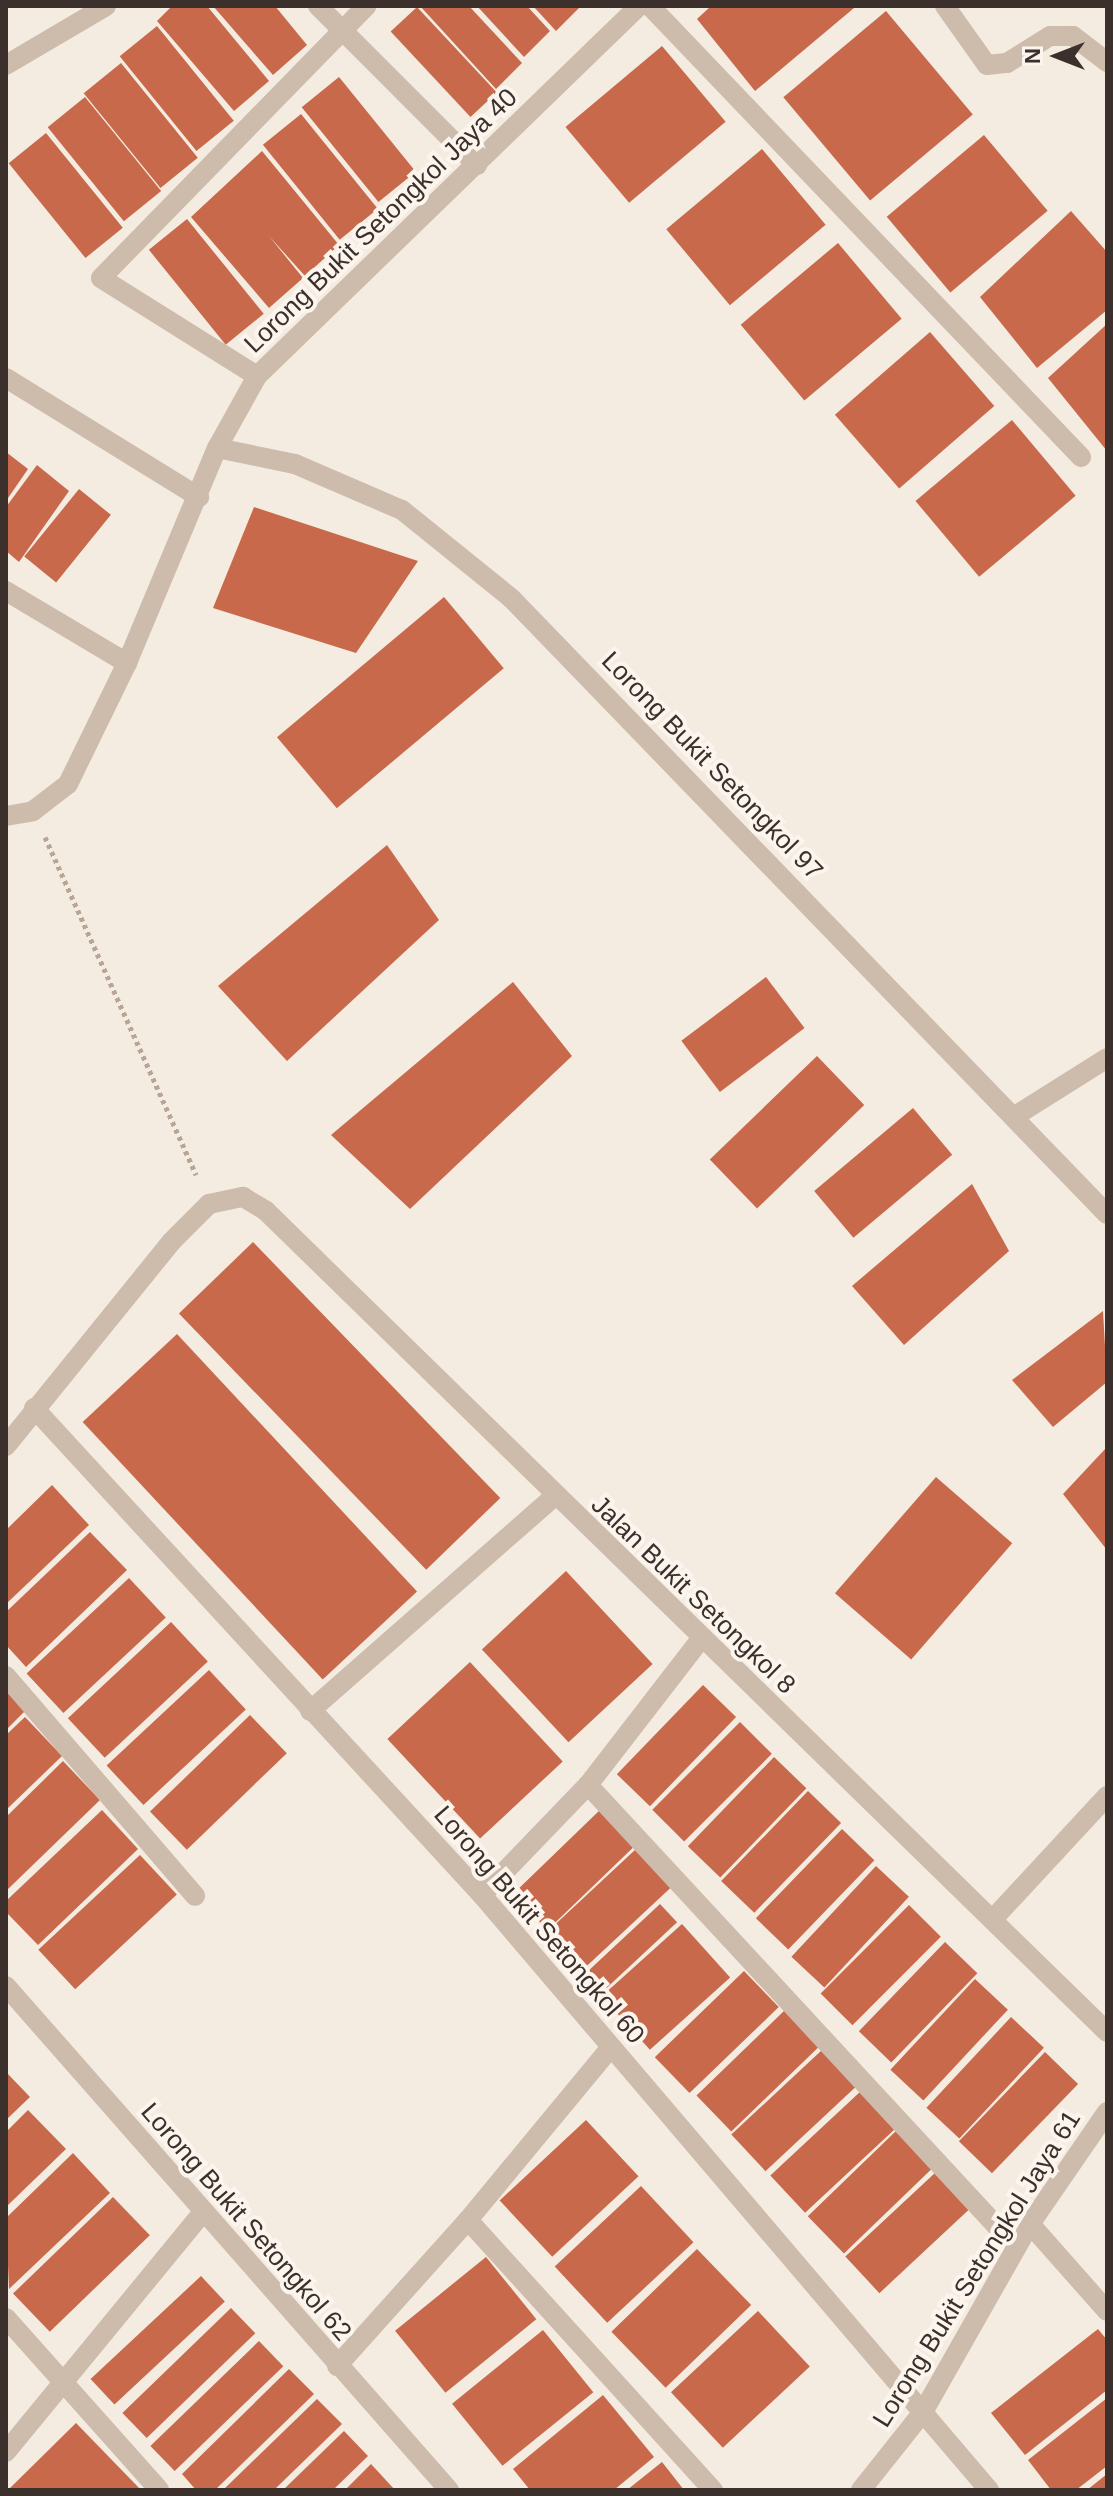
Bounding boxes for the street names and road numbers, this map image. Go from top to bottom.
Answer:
street label: Lorong Bukit Setongkol Jaya 40 [238,82,524,360]
street label: Lorong Bukit Setongkol 97 [595,645,829,887]
street label: Jalan Bukit Setongkol 8 [584,1489,802,1701]
street label: Lorong Bukit Setongkol 60 [427,1800,651,2050]
street label: Lorong Bukit Setongkol 62 [134,2097,358,2347]
street label: Lorong Bukit Setongkol Jaya 61 [866,2105,1088,2433]

